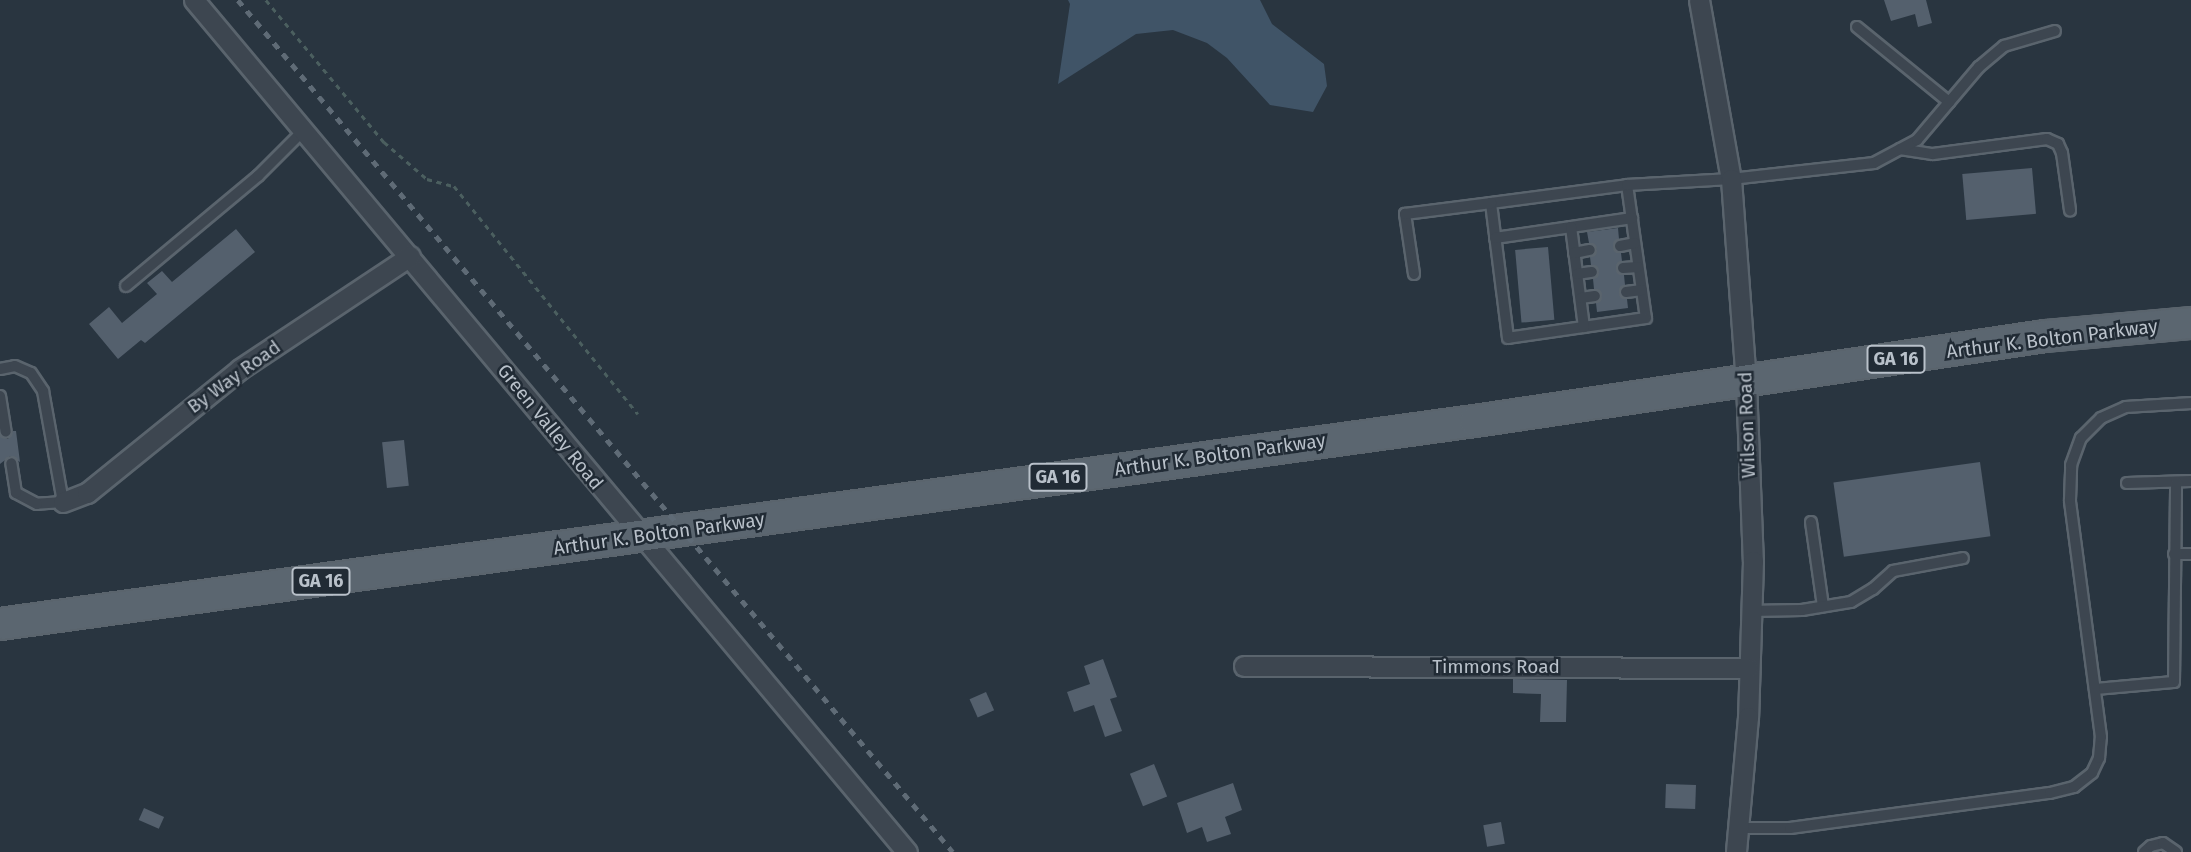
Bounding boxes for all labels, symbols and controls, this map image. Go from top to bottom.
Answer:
street label: Arthur K. Bolton Parkway [1945,315,2159,363]
street label: By Way Road [183,336,285,418]
road number: GA 16 [1866,344,1926,374]
street label: Green Valley Road [492,360,608,494]
street label: Wilson Road [1734,371,1760,479]
street label: Arthur K. Bolton Parkway [1113,429,1327,481]
road number: GA 16 [1028,462,1088,491]
street label: Arthur K. Bolton Parkway [552,508,766,560]
road number: GA 16 [291,566,351,596]
street label: Timmons Road [1432,656,1560,678]

